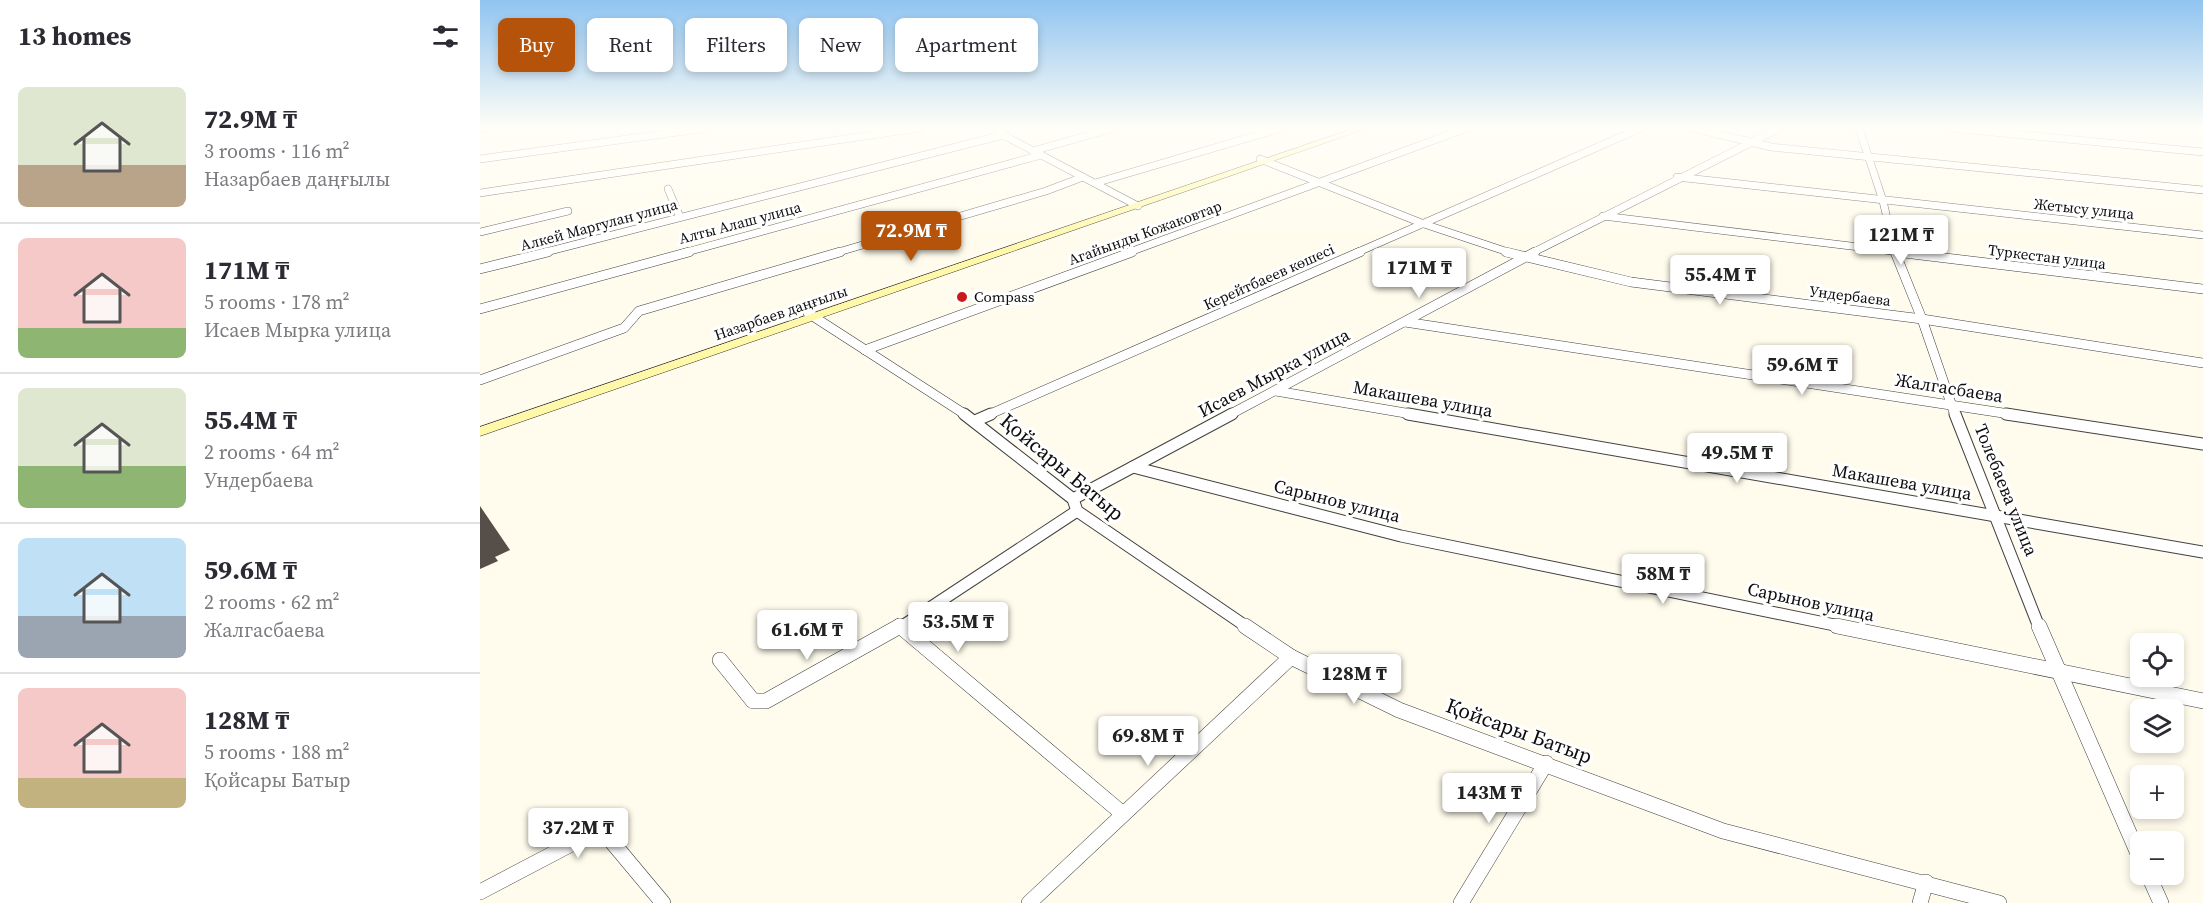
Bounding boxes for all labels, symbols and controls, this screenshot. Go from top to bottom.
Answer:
text: 13 homes [18,18,131,54]
chip: Buy [498,18,575,72]
chip: Rent [587,18,673,72]
chip: Filters [685,18,787,72]
chip: New [799,18,883,72]
chip: Apartment [895,18,1038,72]
icon: filters [429,20,462,53]
text: 72.9M ₸ [204,101,297,137]
icon: home [66,111,138,183]
text: 3 rooms · 116 m² [204,137,350,165]
text: Назарбаев даңғылы [204,165,390,193]
street label: Алкей Маргулан улица [518,193,680,256]
street label: Жетысу улица [2033,193,2136,224]
street label: Агайынды Кожаковтар [1065,195,1225,270]
street label: Алты Алаш улица [676,196,804,249]
pin: 72.9M ₸ [856,211,966,262]
pin: 121M ₸ [1852,215,1950,266]
text: 72.9M ₸ [875,216,947,244]
text: 121M ₸ [1868,220,1934,248]
street label: Керейтбаеев көшесі [1200,238,1338,315]
street label: Туркестан улица [1987,239,2108,274]
pin: 171M ₸ [1370,248,1468,299]
text: 171M ₸ [204,252,289,288]
text: 171M ₸ [1386,253,1452,281]
pin: 55.4M ₸ [1665,255,1775,306]
text: 55.4M ₸ [1684,260,1756,288]
icon: home [66,262,138,334]
street label: Назарбаев даңғылы [711,280,850,345]
street label: Ундербаева [1808,280,1892,311]
place label: Compass [974,286,1034,307]
text: 5 rooms · 178 m² [204,288,350,316]
marker: Compass [955,290,969,304]
text: Исаев Мырка улица [204,316,391,344]
street label: Исаев Мырка улица [1194,322,1355,423]
pin: 59.6M ₸ [1747,345,1857,396]
text: 59.6M ₸ [1766,350,1838,378]
street label: Жалгасбаева [1893,367,2006,408]
street label: Макашева улица [1351,374,1496,423]
text: 55.4M ₸ [204,402,297,438]
street label: Қойсары Батыр [994,406,1131,527]
icon: home [66,412,138,484]
street label: Толебаева улица [1969,420,2045,560]
pin: 49.5M ₸ [1682,433,1792,484]
text: 2 rooms · 64 m² [204,438,340,466]
text: 49.5M ₸ [1701,438,1773,466]
street label: Макашева улица [1830,457,1975,506]
text: Ундербаева [204,466,313,494]
street label: Сарынов улица [1271,473,1404,528]
text: 59.6M ₸ [204,552,297,588]
pin: 58M ₸ [1621,554,1705,605]
text: 58M ₸ [1636,559,1690,587]
icon: home [66,562,138,634]
street label: Сарынов улица [1745,576,1878,627]
text: 2 rooms · 62 m² [204,588,340,616]
pin: 53.5M ₸ [903,602,1013,653]
text: 53.5M ₸ [922,607,994,635]
pin: 61.6M ₸ [752,610,862,661]
text: 61.6M ₸ [771,615,843,643]
text: Жалгасбаева [204,616,325,644]
map controls [2130,633,2184,885]
button: locate [2130,633,2184,687]
pin: 128M ₸ [1305,654,1403,705]
text: 128M ₸ [1321,659,1387,687]
street label: Қойсары Батыр [1442,691,1596,770]
button: layers [2130,699,2184,753]
text: 128M ₸ [204,702,289,738]
icon: home [66,712,138,784]
pin: 69.8M ₸ [1093,716,1203,767]
text: 69.8M ₸ [1112,721,1184,749]
text: 5 rooms · 188 m² [204,738,350,766]
button: + [2130,765,2184,819]
text: Қойсары Батыр [204,766,350,794]
pin: 143M ₸ [1440,773,1538,824]
text: 143M ₸ [1456,778,1522,806]
pin: 37.2M ₸ [523,808,633,859]
text: 37.2M ₸ [542,813,614,841]
button: − [2130,831,2184,885]

